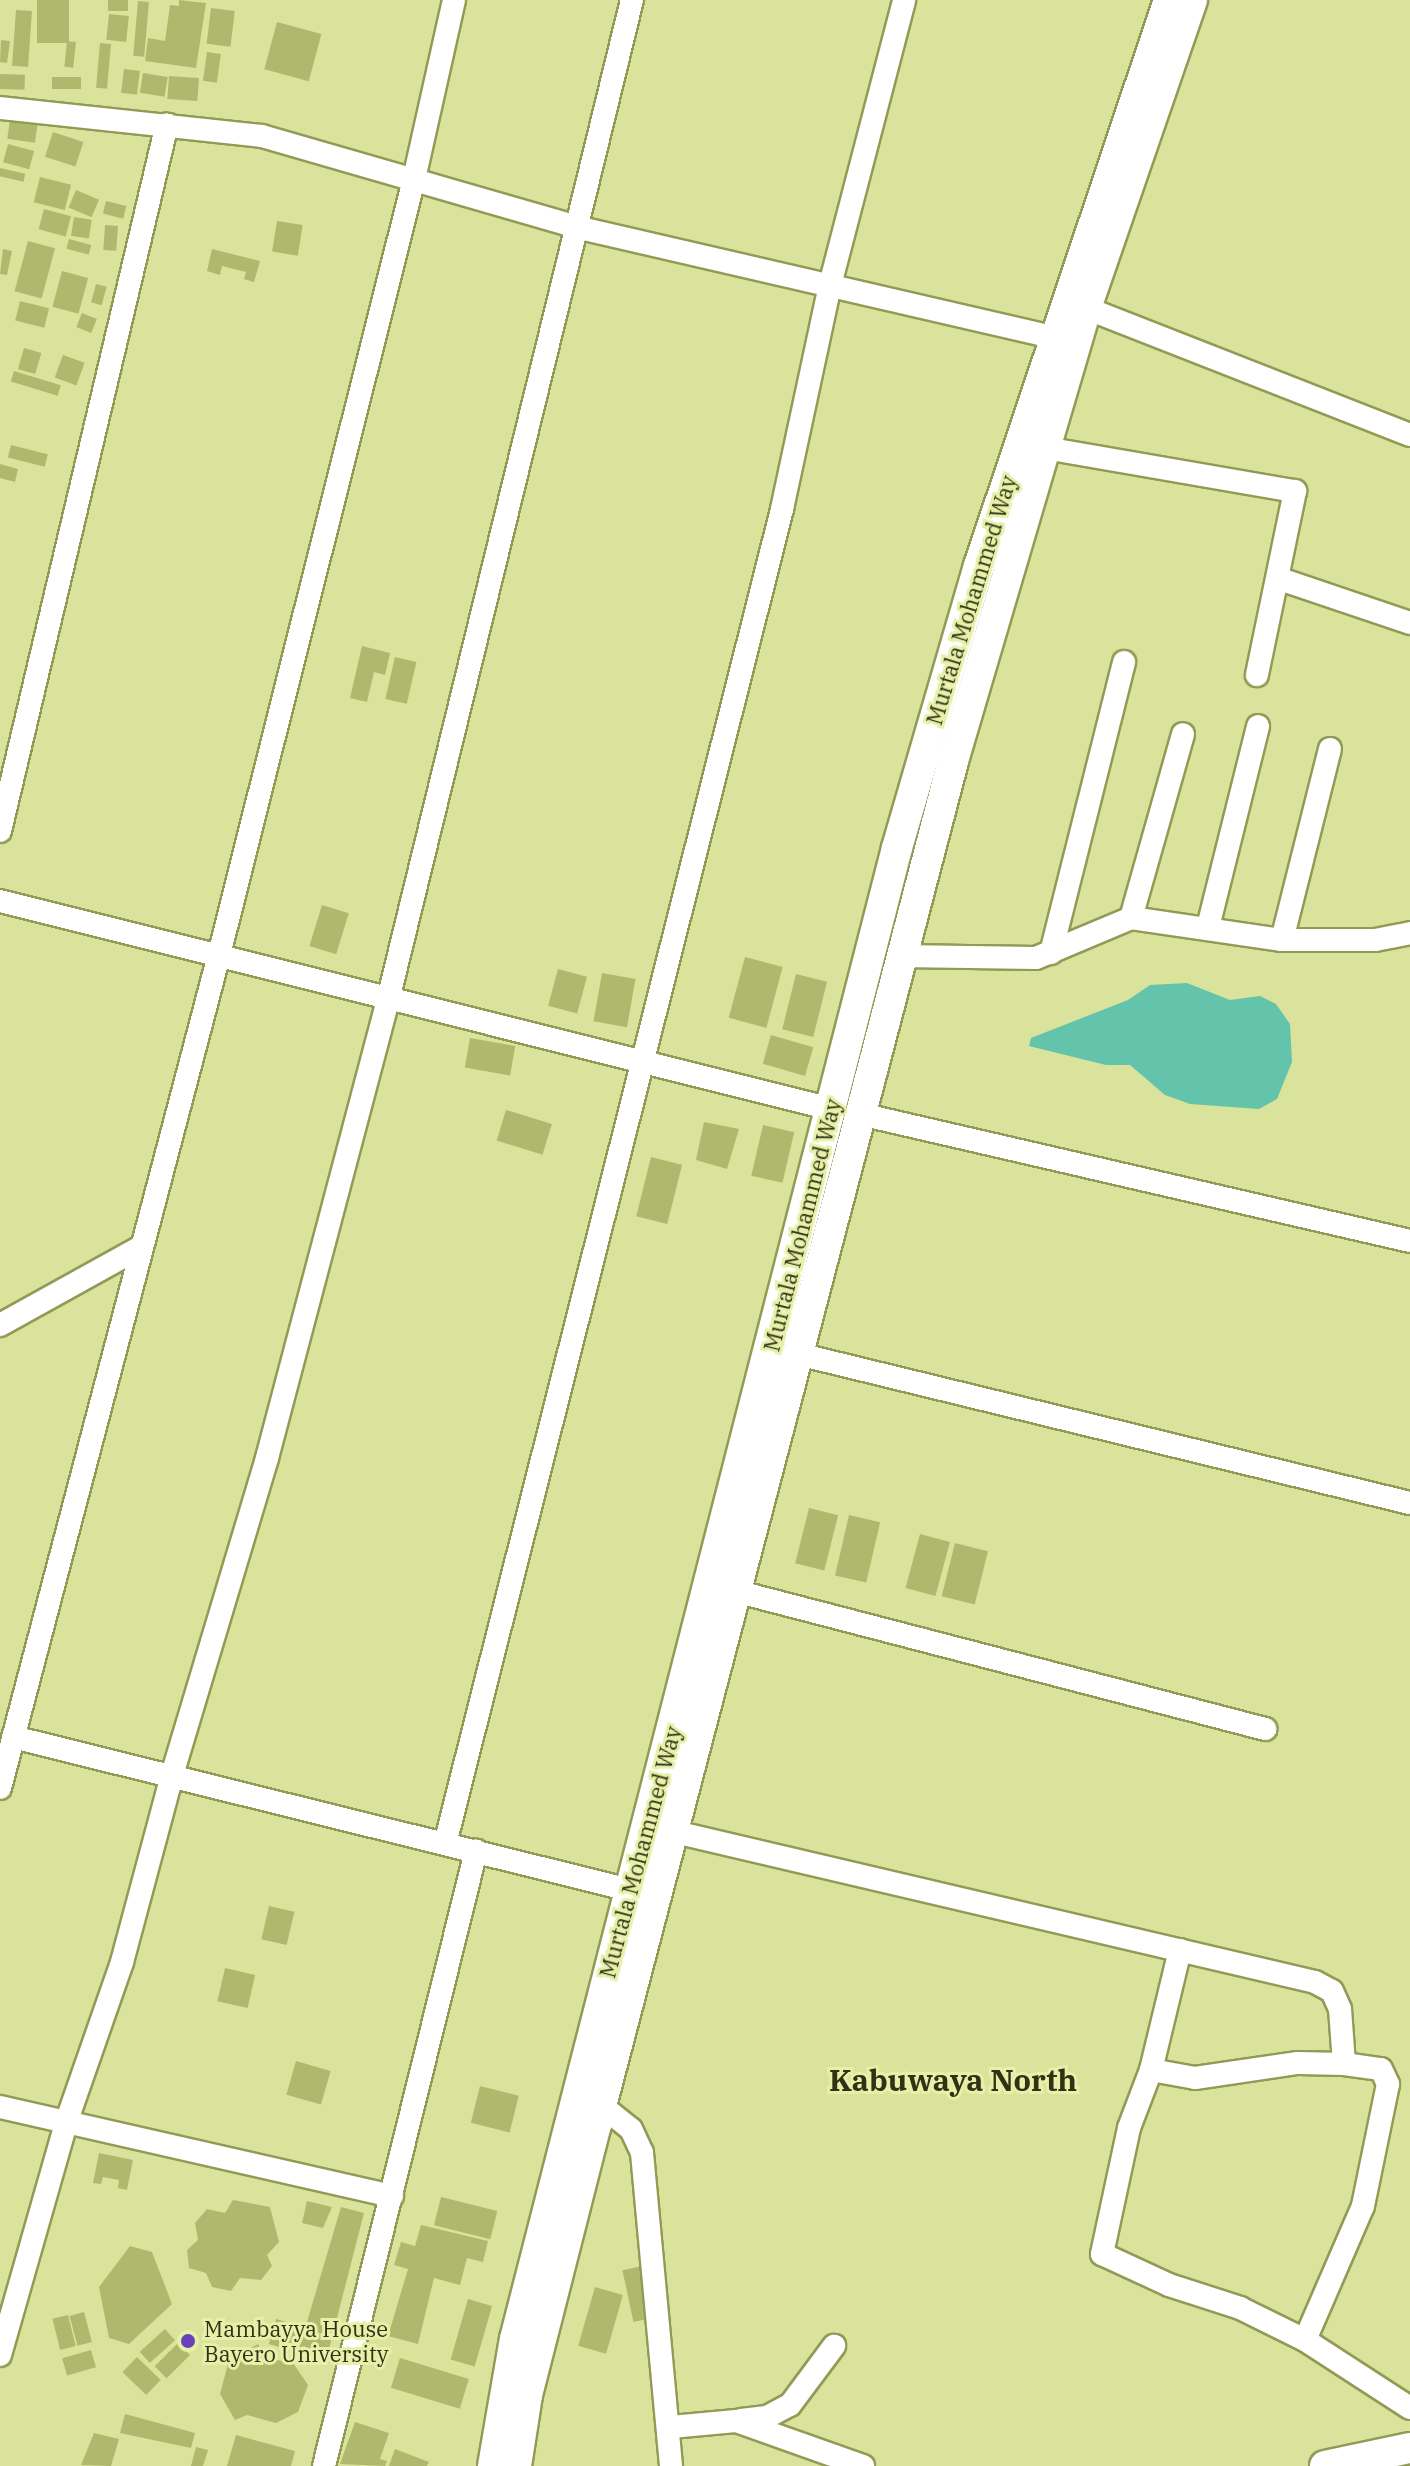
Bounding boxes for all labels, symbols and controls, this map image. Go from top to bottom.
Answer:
street label: Murtala Mohammed Way [920,472,1022,728]
street label: Murtala Mohammed Way [758,1096,846,1354]
street label: Murtala Mohammed Way [594,1723,686,1981]
district label: Kabuwaya North [829,2062,1077,2098]
place label: Mambayya House Bayero University [204,2315,389,2366]
marker: Mambayya House Bayero University [179,2332,197,2350]

